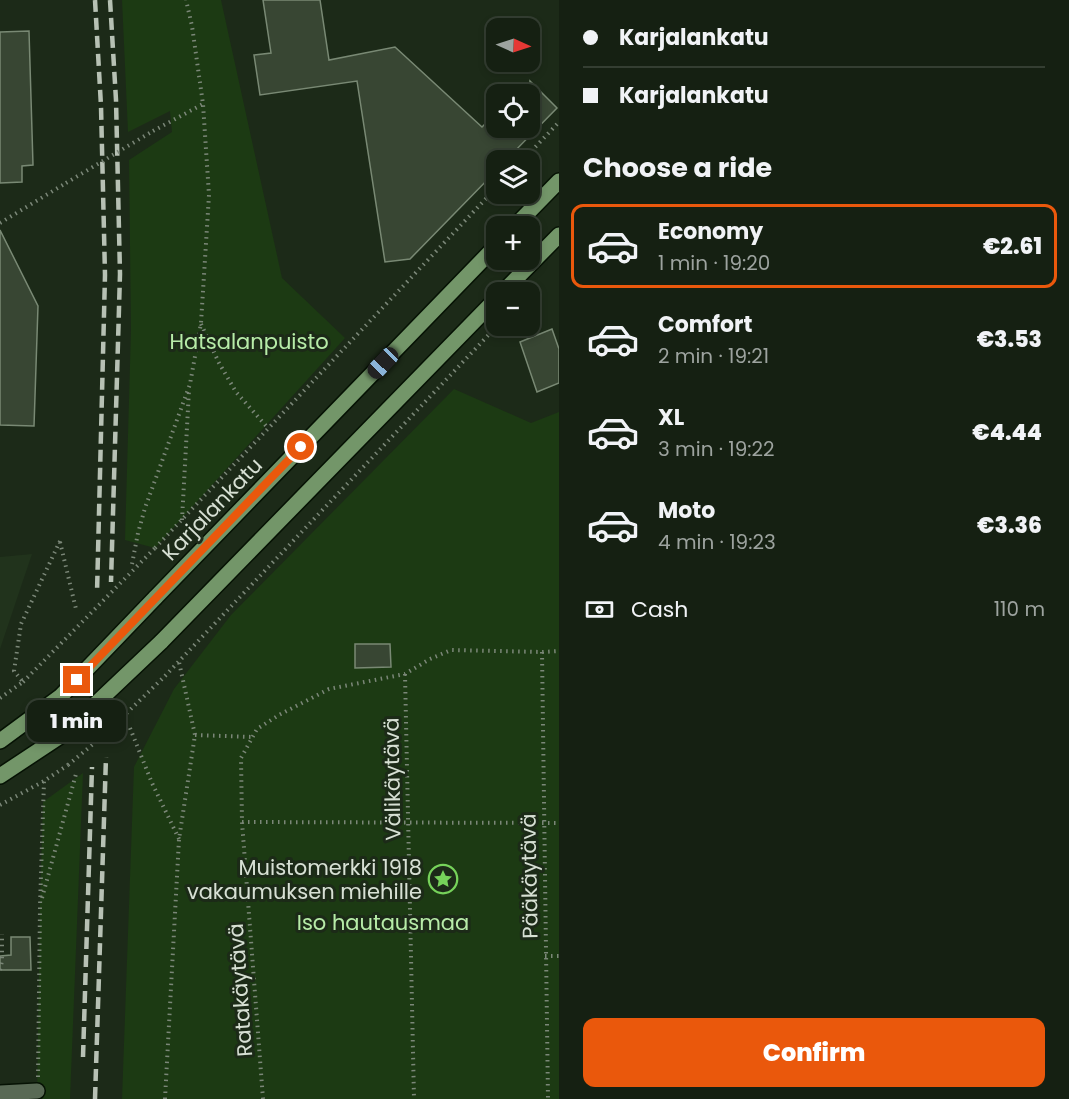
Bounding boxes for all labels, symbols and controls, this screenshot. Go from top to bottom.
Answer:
north arrow [486,18,540,72]
map controls [486,18,540,336]
text: Karjalankatu [619,22,769,53]
text: Karjalankatu [619,80,769,111]
button: locate [486,84,540,138]
text: Choose a ride [583,149,772,186]
button: layers [486,150,540,204]
button: + [486,216,540,270]
text: Economy [658,216,763,247]
icon: car [586,219,640,273]
text: €2.61 [983,231,1042,262]
text: 1 min · 19:20 [658,249,770,277]
button: − [486,282,540,336]
text: Comfort [658,309,752,340]
icon: car [586,312,640,366]
text: €3.53 [977,324,1042,355]
park label: Hatsalanpuisto [169,327,329,356]
text: 2 min · 19:21 [658,342,769,370]
car [364,344,402,382]
text: XL [658,402,684,433]
icon: car [586,405,640,459]
text: €4.44 [972,417,1042,448]
route start [287,433,314,460]
text: 3 min · 19:22 [658,435,775,463]
street label: Karjalankatu [155,451,269,567]
text: Moto [658,495,715,526]
icon: car [586,498,640,552]
text: €3.36 [977,510,1042,541]
text: 4 min · 19:23 [658,528,776,556]
icon: cash [583,593,616,626]
text: Cash [631,594,688,625]
text: 110 m [994,595,1045,623]
route end [63,666,90,693]
callout: 1 min [28,701,127,743]
text: 1 min [50,707,103,735]
street label: Välikäytävä [376,717,408,841]
street label: Pääkäytävä [513,813,545,939]
place label: Muistomerkki 1918 vakaumuksen miehille [187,853,422,906]
place icon: Muistomerkki 1918 vakaumuksen miehille [427,863,459,895]
park label: Iso hautausmaa [297,908,469,937]
street label: Ratakäytävä [221,922,259,1058]
button: Confirm [583,1018,1045,1087]

